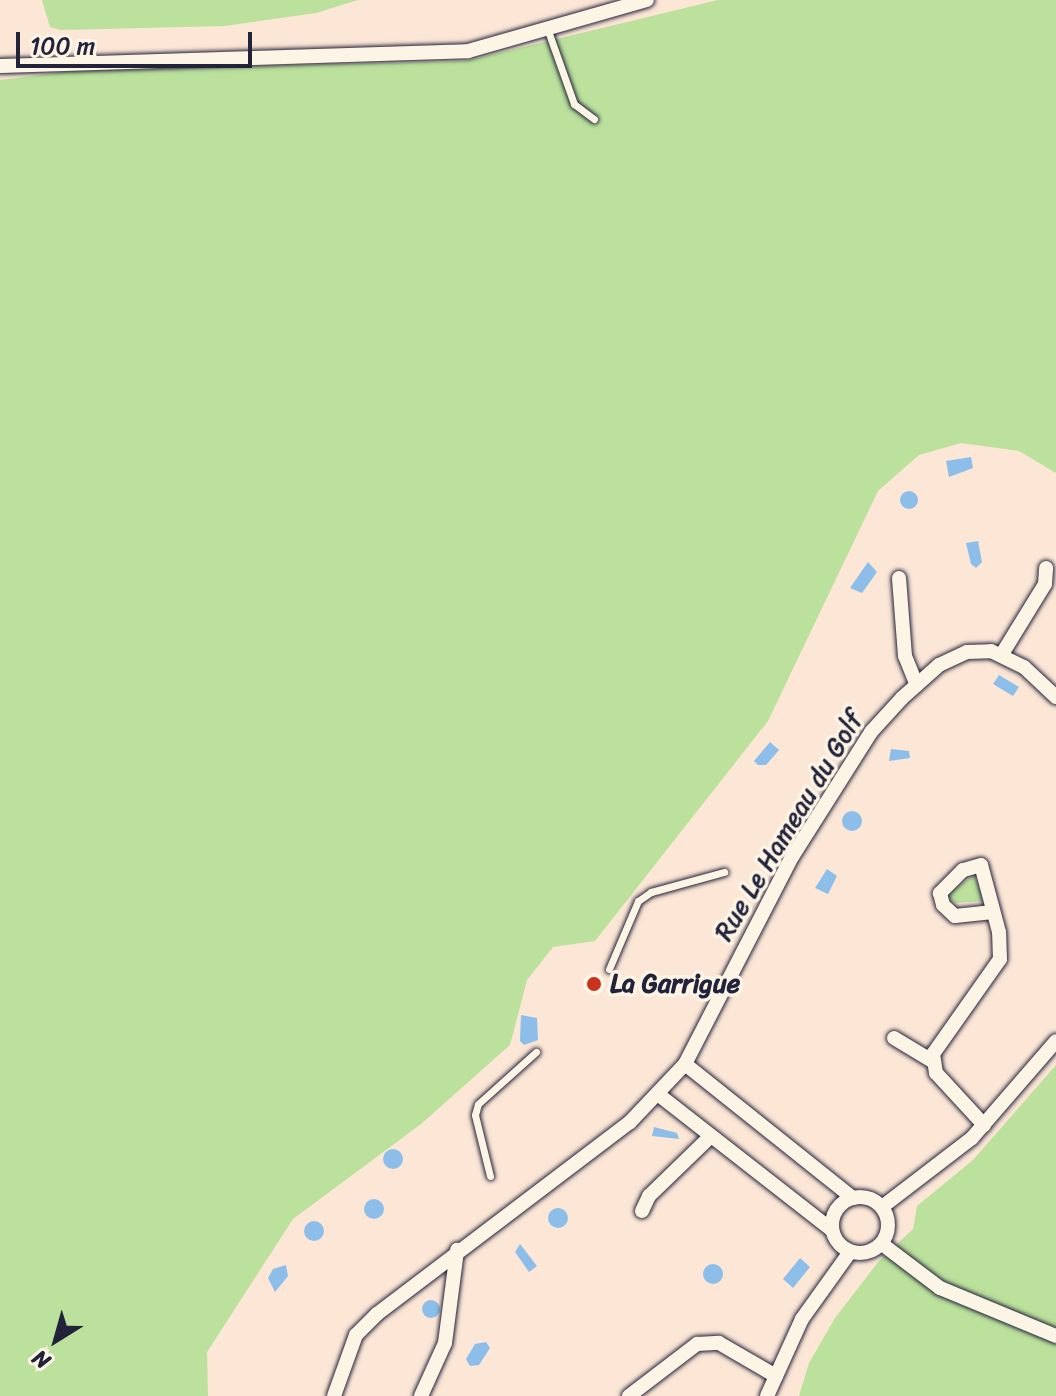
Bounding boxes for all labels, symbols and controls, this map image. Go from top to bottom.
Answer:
scale bar [20,16,256,66]
text: 100 m [30,25,95,67]
street label: Rue Le Hameau du Golf [708,705,870,947]
place label: La Garrigue [610,968,740,1000]
marker: La Garrigue [585,975,603,993]
north arrow [16,1300,96,1380]
text: N [23,1339,59,1380]

